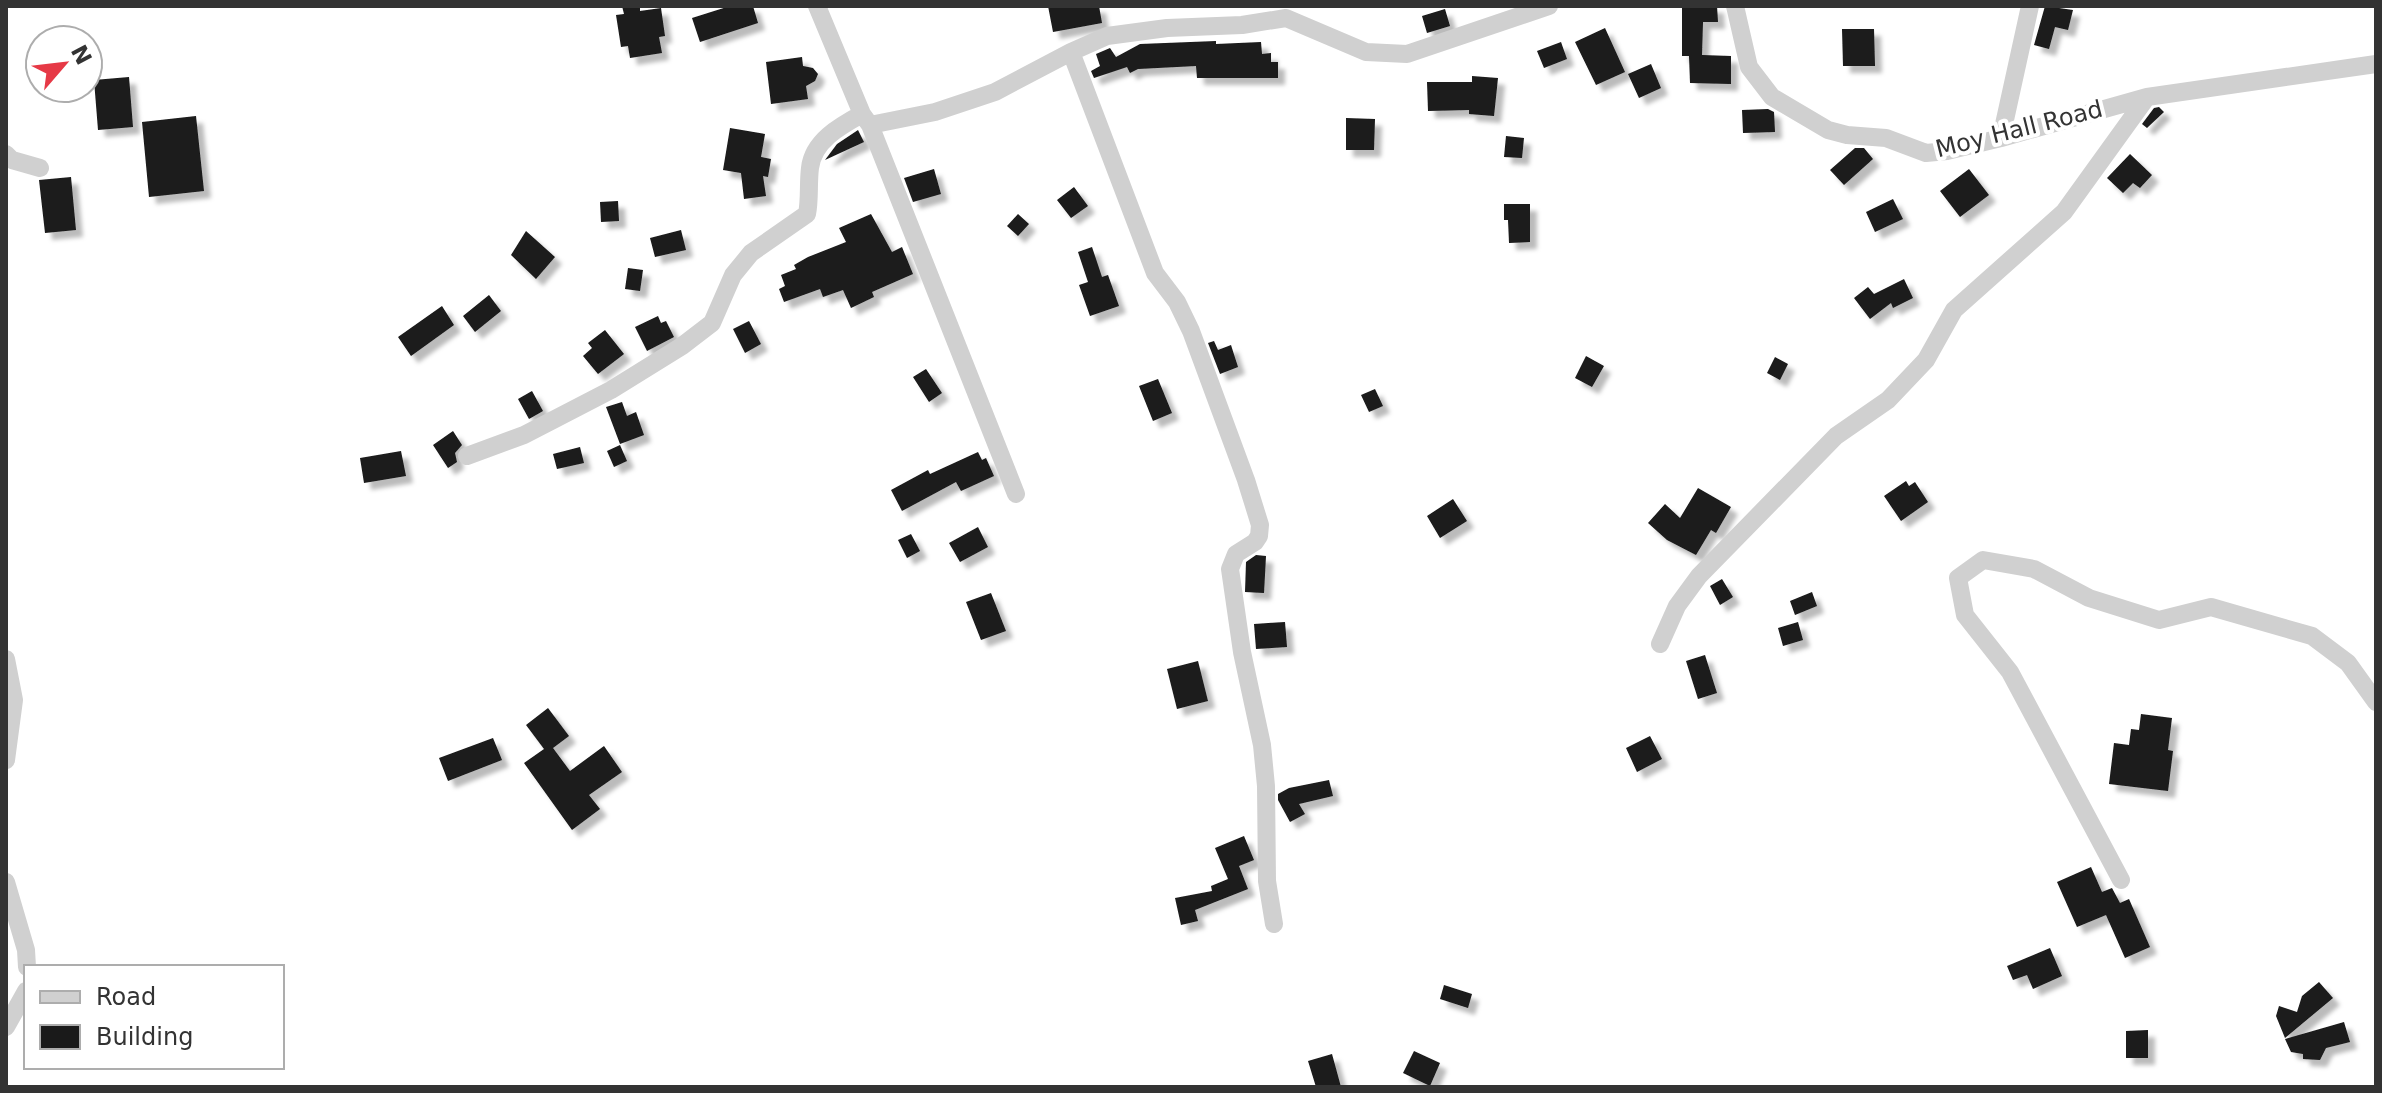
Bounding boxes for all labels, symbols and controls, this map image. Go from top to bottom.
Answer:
north arrow [24,24,104,104]
text: N [66,41,97,69]
street label: Moy Hall Road [1933,95,2105,163]
legend [24,965,284,1069]
text: Road [96,983,156,1011]
text: Building [96,1023,193,1051]

